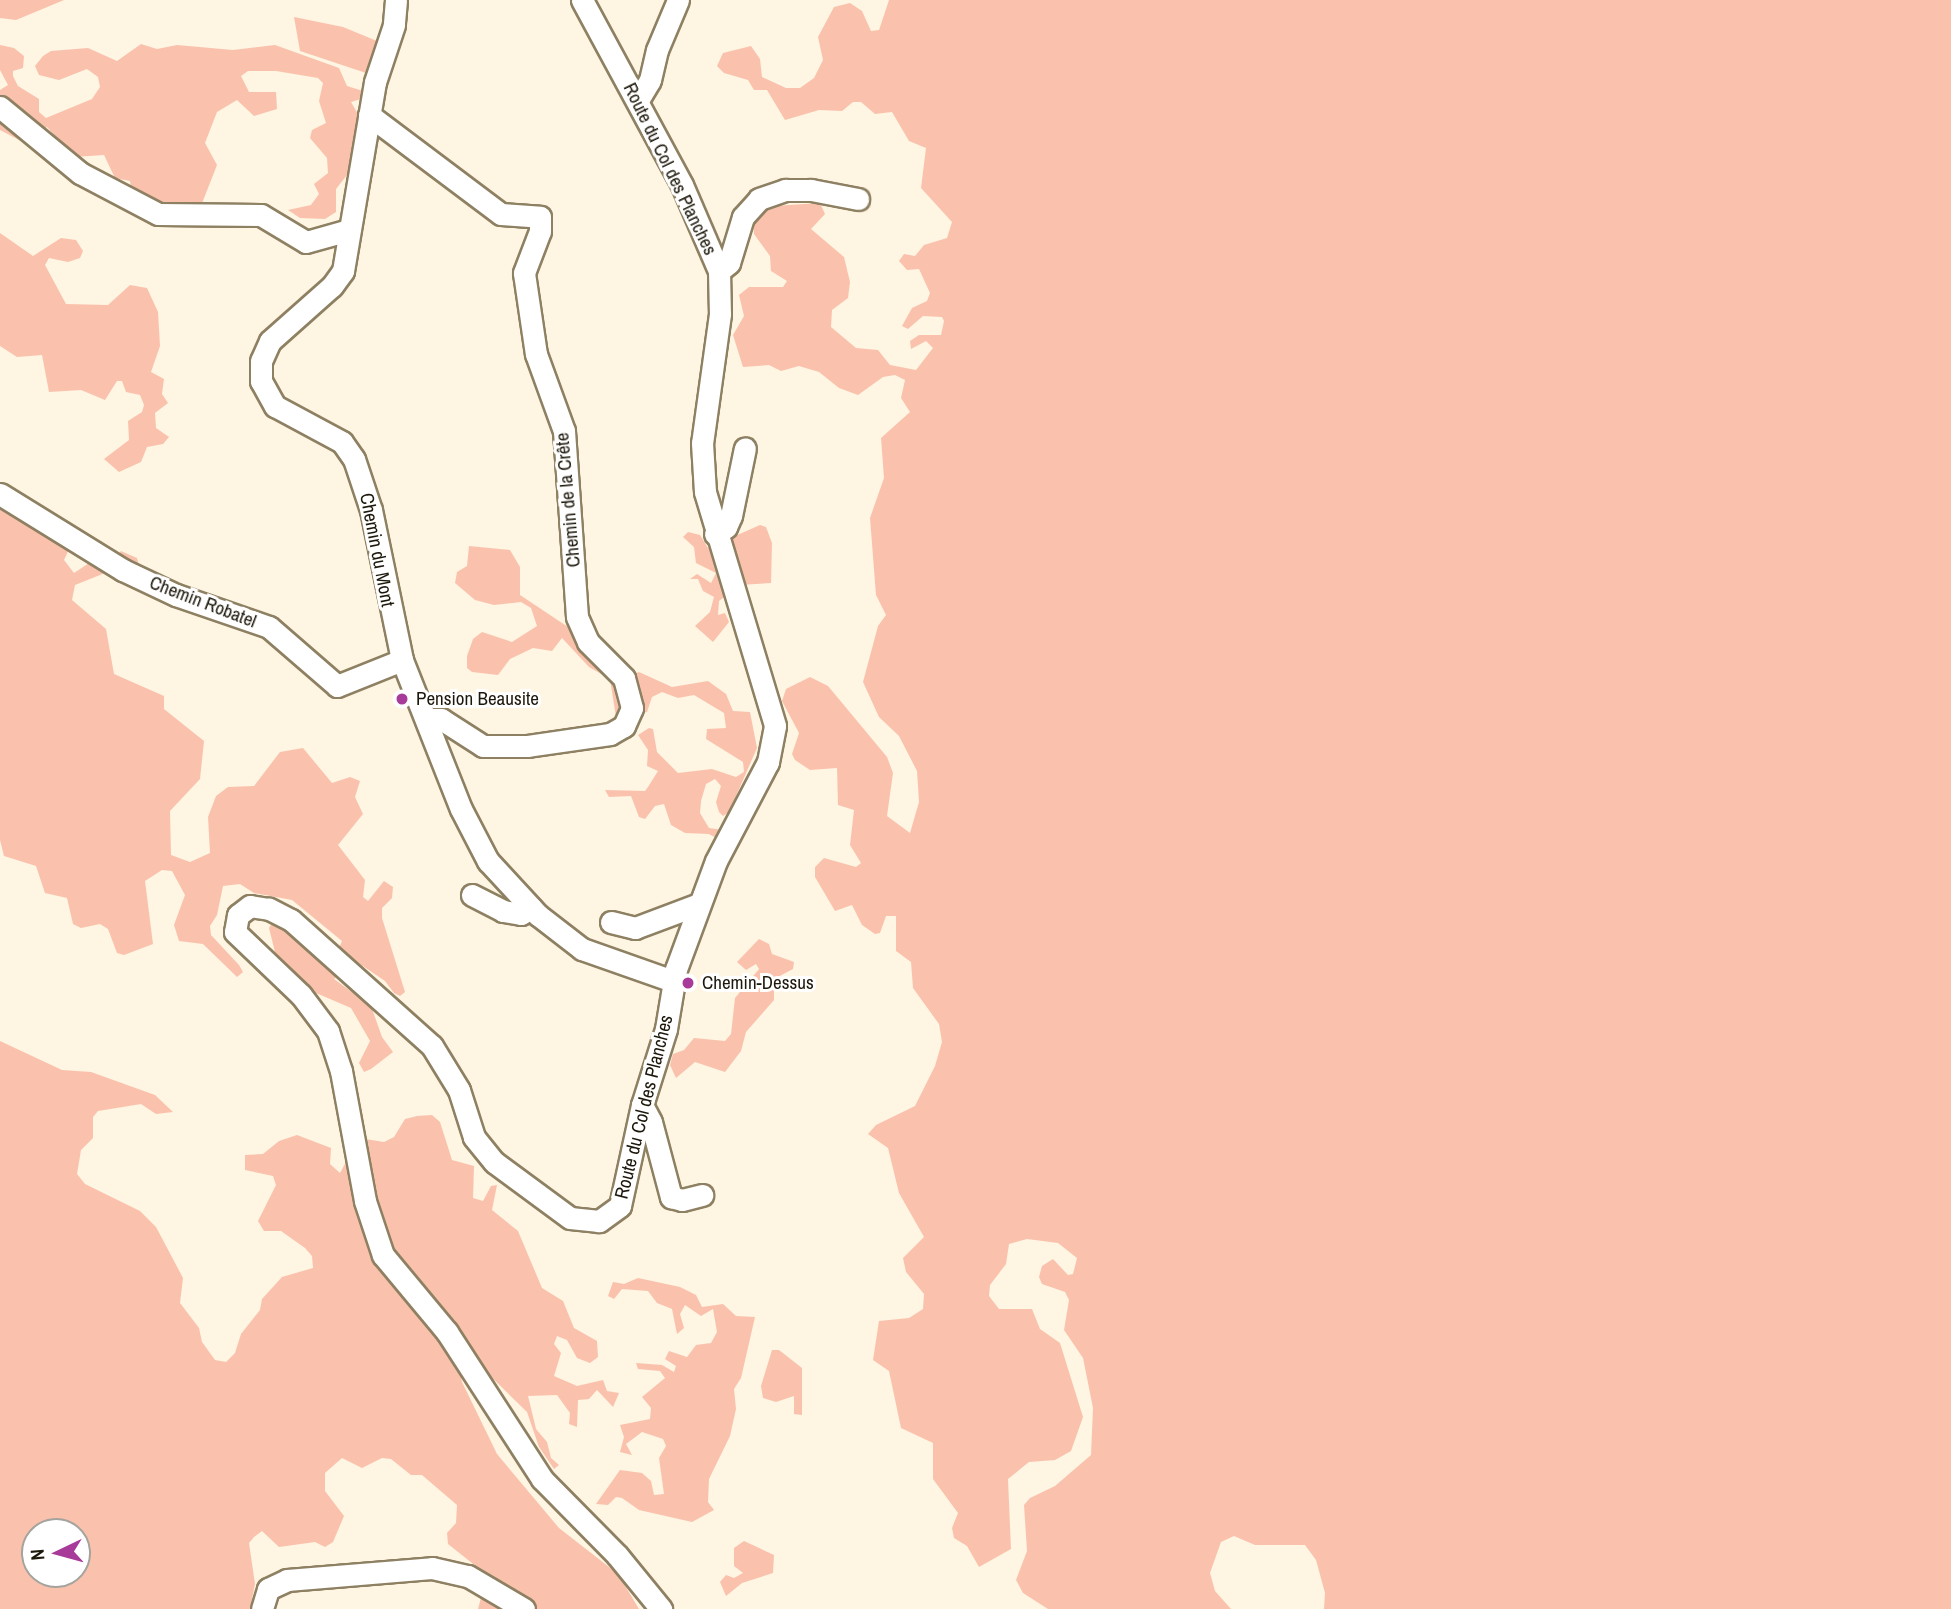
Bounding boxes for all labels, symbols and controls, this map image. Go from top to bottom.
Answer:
street label: Route du Col des Planches [618,79,722,259]
street label: Chemin de la Crête [551,432,585,568]
street label: Chemin du Mont [355,491,399,609]
street label: Chemin Robatel [146,571,260,633]
place label: Pension Beausite [416,688,539,710]
marker: Pension Beausite [394,691,410,707]
place label: Chemin-Dessus [702,972,814,994]
marker: Chemin-Dessus [680,975,696,991]
street label: Route du Col des Planches [610,1013,678,1201]
north arrow [21,1518,91,1588]
text: N [24,1548,51,1561]

